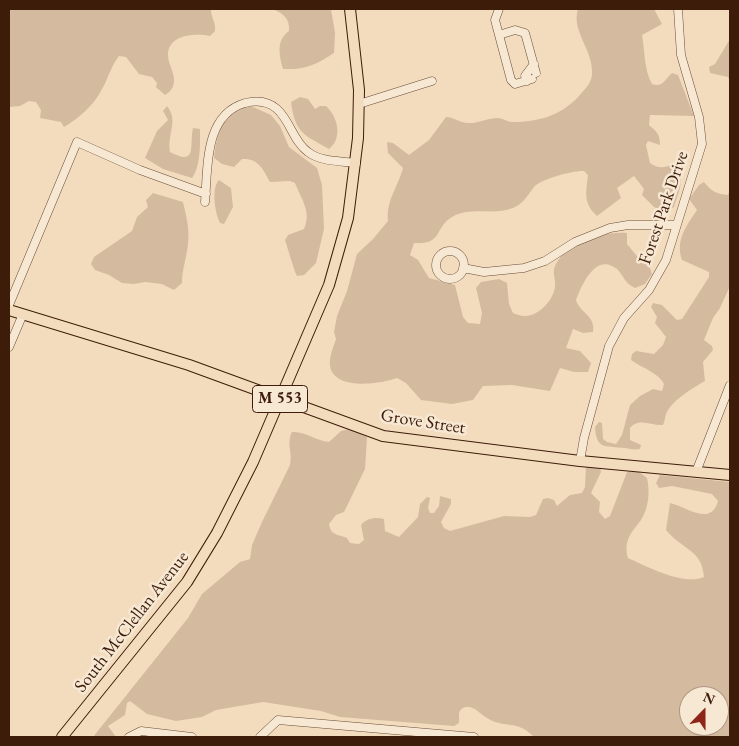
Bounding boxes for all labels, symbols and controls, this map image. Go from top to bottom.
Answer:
street label: Forest Park Drive [635,149,693,267]
road number: M 553 [252,386,308,412]
street label: Grove Street [379,405,467,439]
street label: South McClellan Avenue [70,547,194,697]
north arrow [679,686,729,736]
text: N [701,688,718,708]

